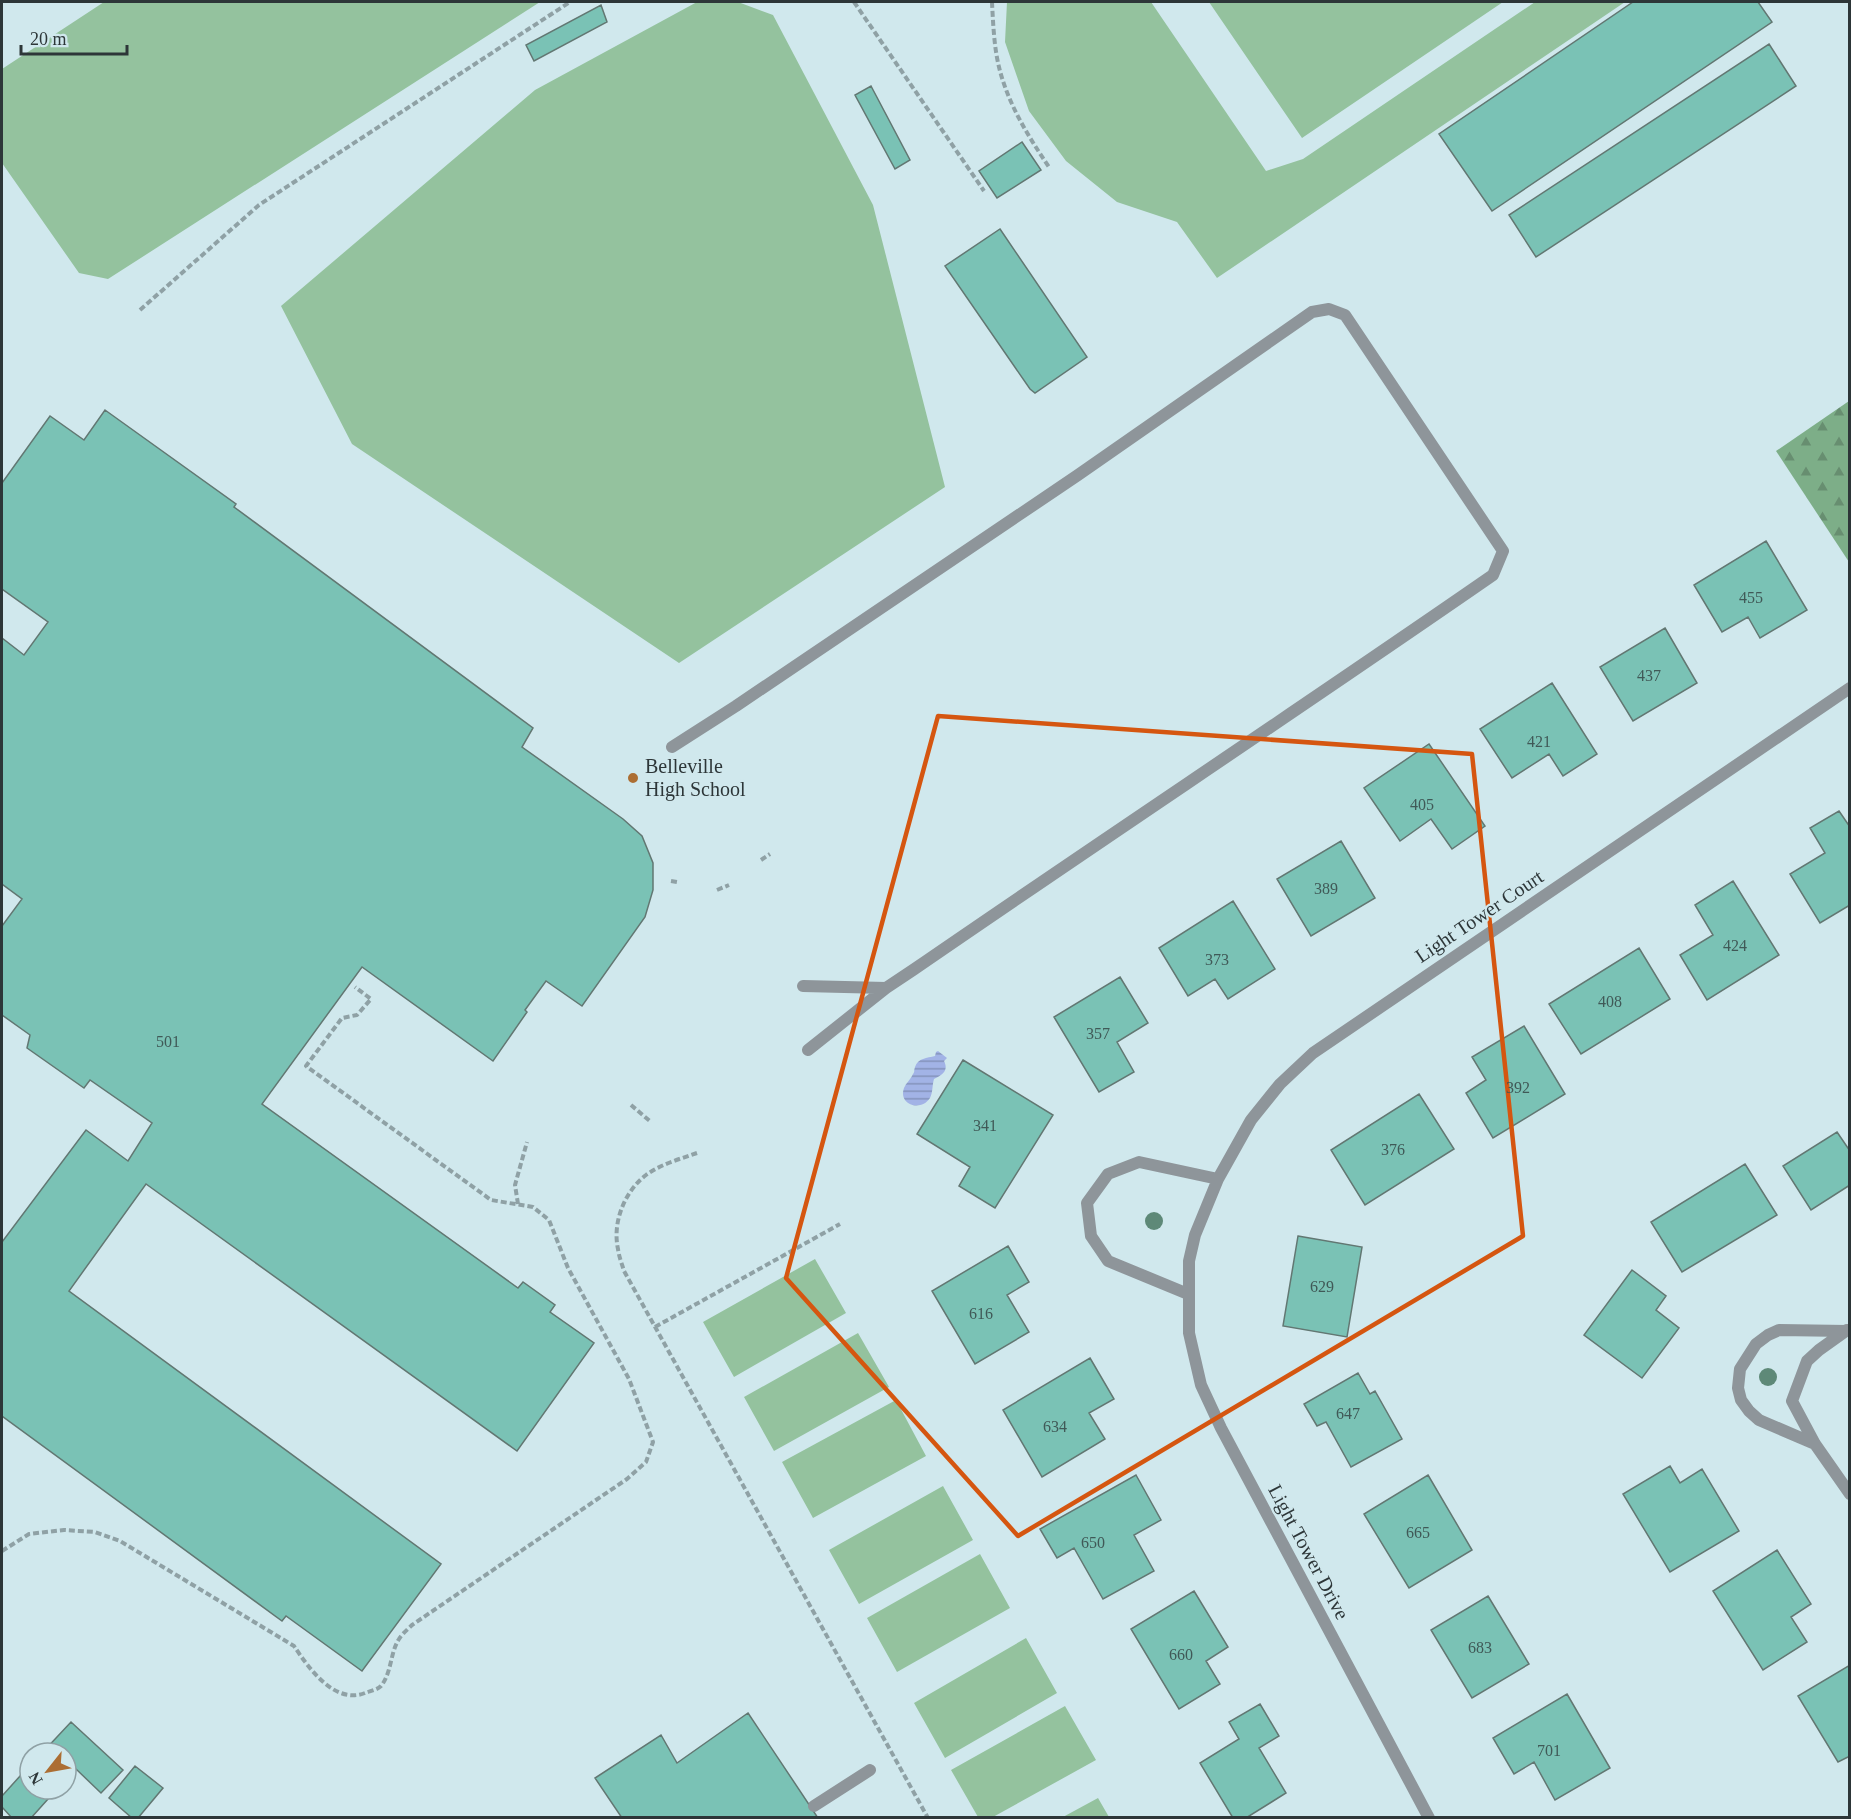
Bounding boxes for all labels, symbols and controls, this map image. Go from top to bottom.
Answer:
scale bar [21,18,128,56]
text: 20 m [30,29,67,49]
house number: 455 [1739,589,1763,606]
house number: 437 [1637,667,1661,684]
house number: 421 [1527,733,1551,750]
place label: Belleville High School [645,755,746,801]
marker: Belleville High School [626,771,640,785]
house number: 405 [1410,796,1434,813]
street label: Light Tower Court [1411,865,1548,968]
house number: 389 [1314,880,1338,897]
house number: 424 [1723,937,1747,954]
house number: 373 [1205,951,1229,968]
house number: 408 [1598,993,1622,1010]
house number: 357 [1086,1025,1110,1042]
house number: 501 [156,1033,180,1050]
house number: 392 [1506,1079,1530,1096]
house number: 341 [973,1117,997,1134]
house number: 376 [1381,1141,1405,1158]
house number: 629 [1310,1278,1334,1295]
house number: 616 [969,1305,993,1322]
house number: 647 [1336,1405,1360,1422]
house number: 634 [1043,1418,1067,1435]
street label: Light Tower Drive [1263,1481,1354,1624]
house number: 665 [1406,1524,1430,1541]
house number: 650 [1081,1534,1105,1551]
house number: 683 [1468,1639,1492,1656]
house number: 660 [1169,1646,1193,1663]
north arrow [18,1741,78,1801]
house number: 701 [1537,1742,1561,1759]
text: N [25,1769,46,1788]

